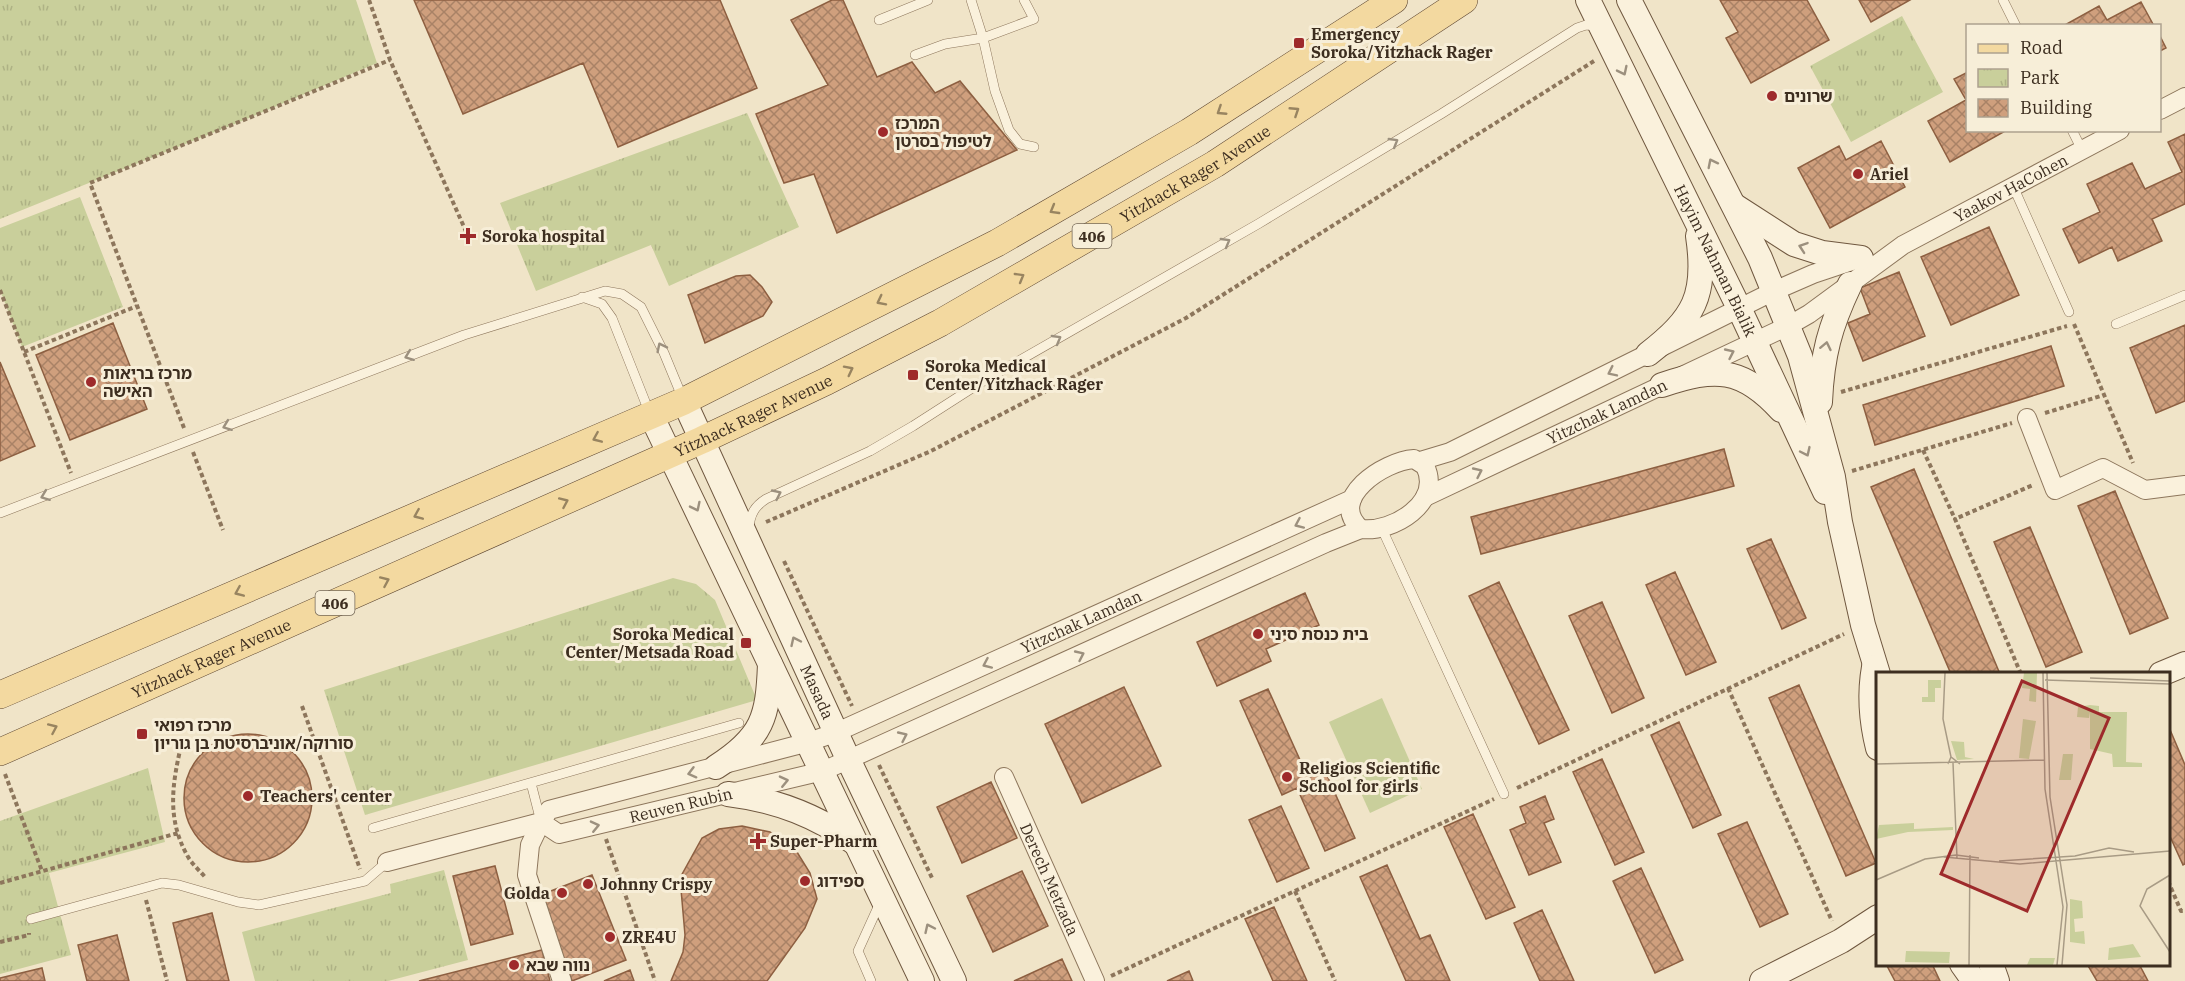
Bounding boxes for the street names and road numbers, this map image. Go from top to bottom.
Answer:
street label: Yitzhack Rager Avenue [1116,120,1274,227]
street label: Yaakov HaCohen [1950,150,2071,226]
street label: Hayim Nahman Bialik [1670,181,1761,340]
road number: 406 [1072,224,1112,248]
street label: Yitzhack Rager Avenue [671,370,836,461]
street label: Yitzchak Lamdan [1543,374,1670,448]
street label: Yitzchak Lamdan [1017,586,1145,658]
road number: 406 [316,591,354,615]
street label: Yitzhack Rager Avenue [128,614,294,702]
street label: Masada [796,661,839,723]
street label: Reuven Rubin [627,783,734,827]
street label: Derech Metzada [1016,820,1084,939]

